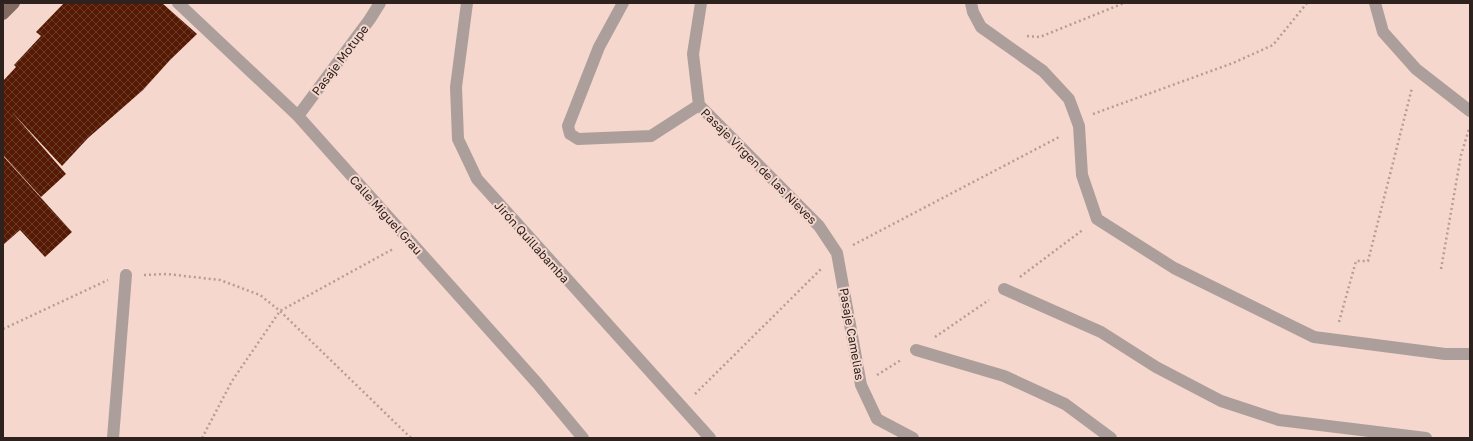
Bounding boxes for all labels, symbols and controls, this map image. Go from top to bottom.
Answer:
street label: Pasaje Motupe [309,22,372,98]
street label: Pasaje Virgen de las Nieves [698,105,820,227]
street label: Calle Miguel Grau [346,172,426,258]
street label: Jirón Quillabamba [491,198,573,286]
street label: Pasaje Camelias [836,287,868,381]

